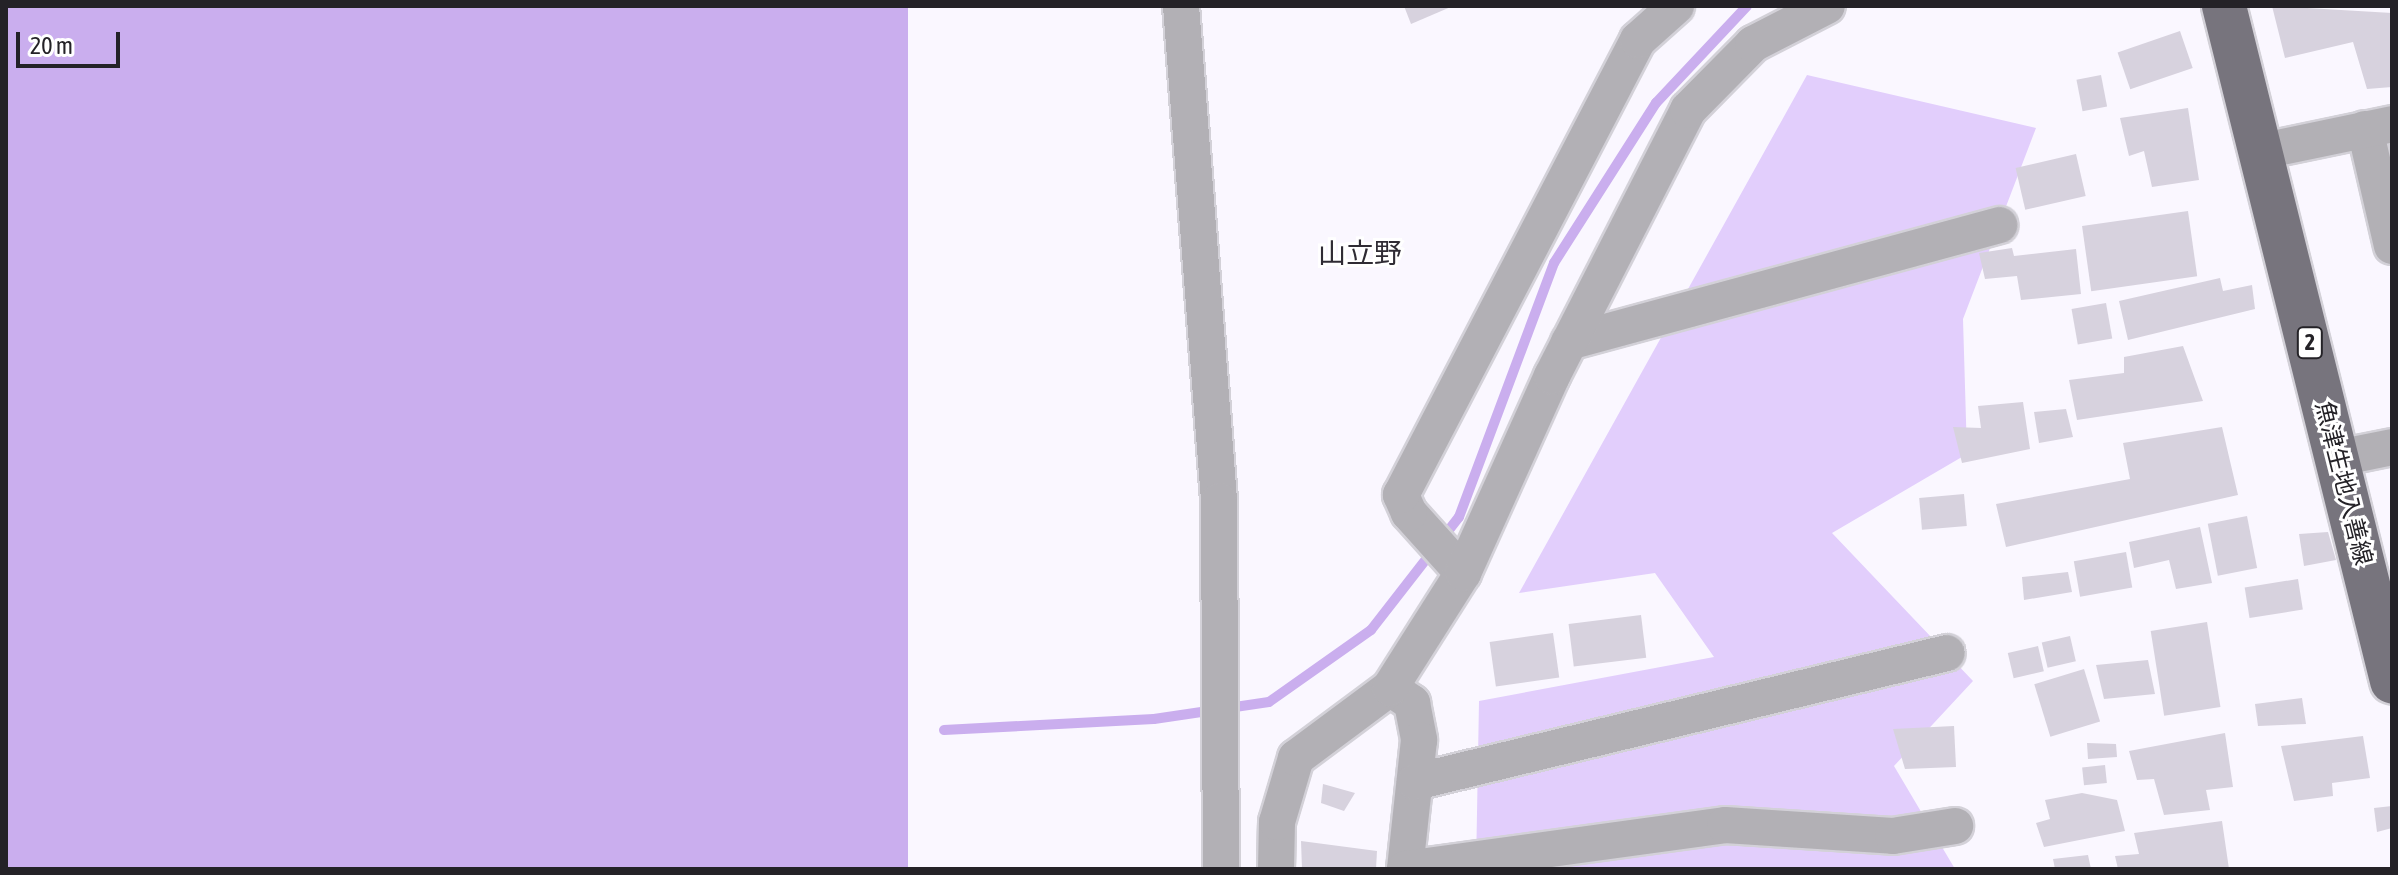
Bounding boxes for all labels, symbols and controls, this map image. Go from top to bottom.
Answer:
scale bar [20,16,124,66]
text: 20 m [30,32,73,59]
district label: 山立野 [1318,236,1402,270]
road number: 2 [2296,325,2324,361]
street label: 魚津生地入善線 [2310,398,2378,568]

